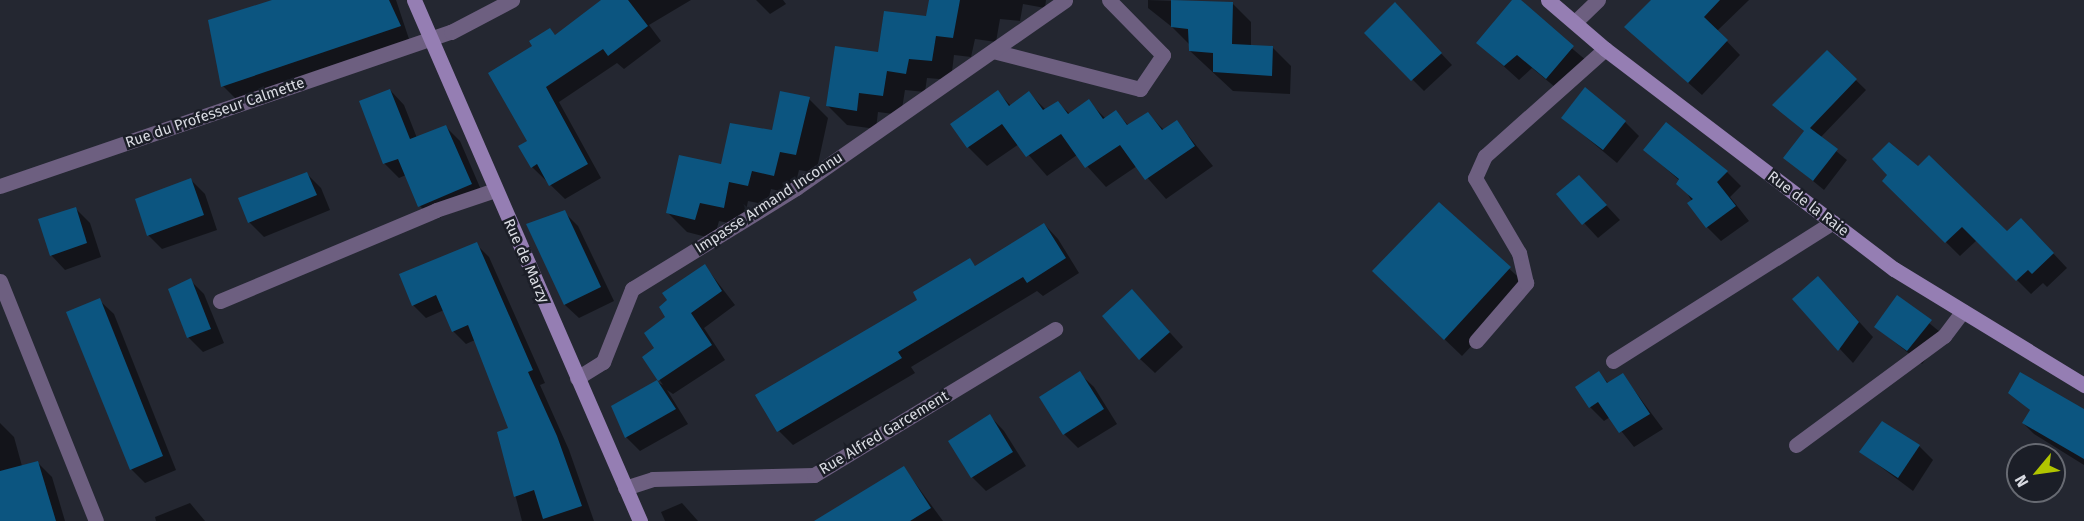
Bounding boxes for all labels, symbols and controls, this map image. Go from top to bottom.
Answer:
street label: Rue du Professeur Calmette [123,74,307,152]
street label: Impasse Armand Inconnu [692,149,846,257]
street label: Rue de la Raie [1764,168,1852,240]
street label: Rue de Marzy [499,216,553,306]
street label: Rue Alfred Garcement [816,387,952,479]
north arrow [2006,443,2066,503]
text: N [2011,472,2032,490]

